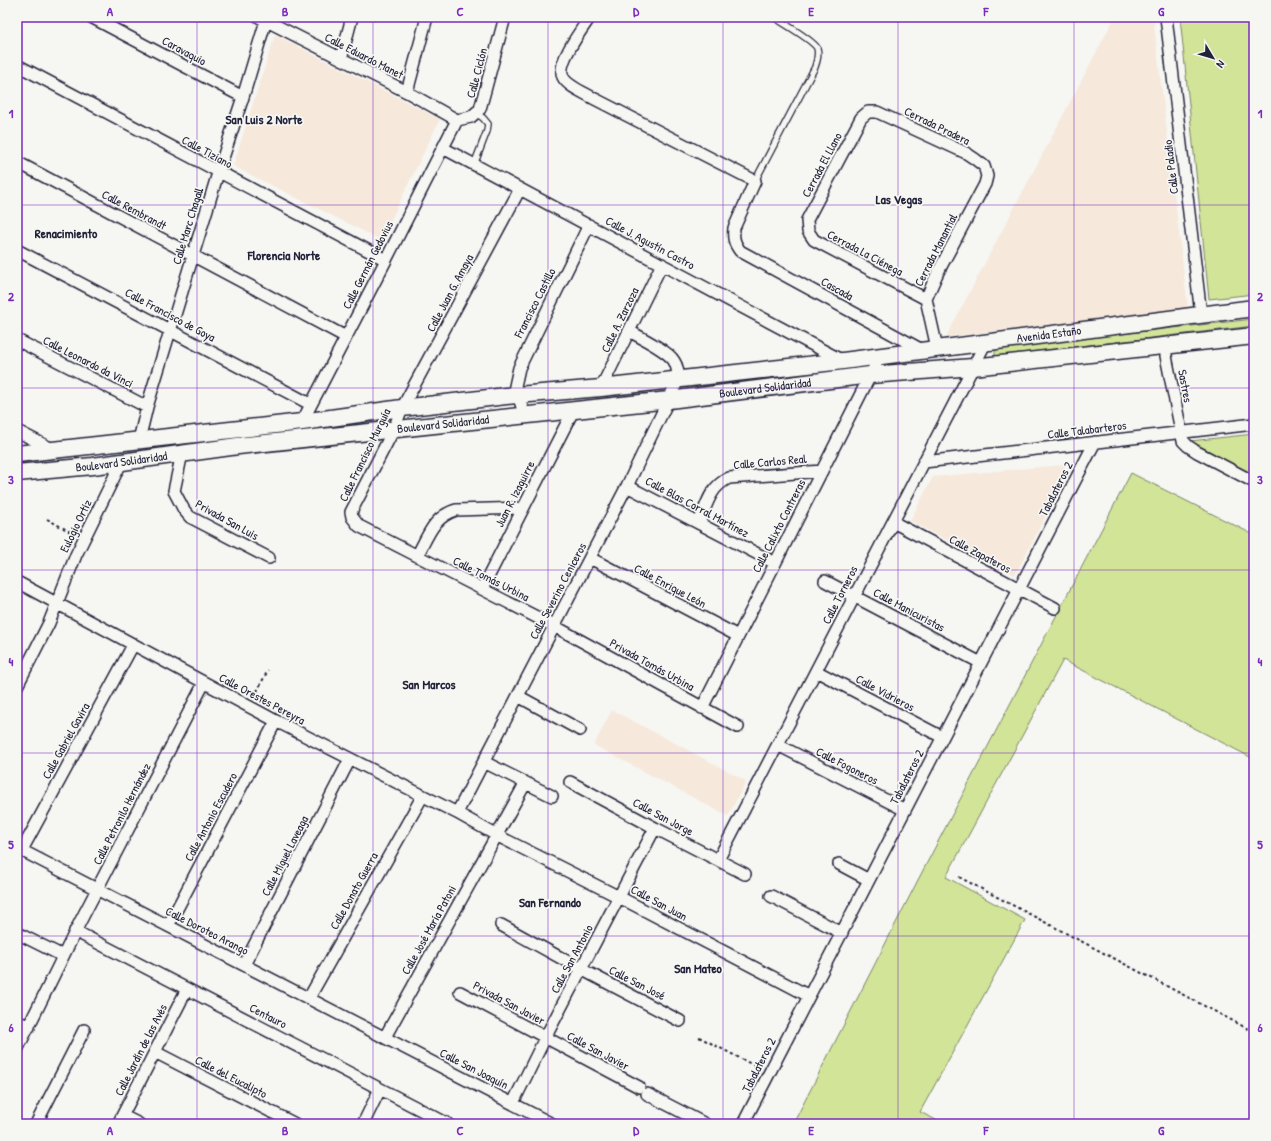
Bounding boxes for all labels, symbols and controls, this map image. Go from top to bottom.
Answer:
text: A [107,2,114,20]
text: B [282,2,289,20]
text: C [456,2,464,20]
text: D [633,2,640,20]
text: E [808,2,814,20]
text: F [983,2,990,20]
text: G [1158,2,1165,20]
street label: Calle Eduardo Manet [322,28,407,83]
street label: Caravaquio [159,32,210,69]
north arrow [1193,38,1233,78]
street label: Calle Ciclón [462,46,491,100]
text: N [1213,58,1228,71]
street label: Cerrada Pradera [901,102,973,149]
text: 1 [9,104,14,122]
text: 1 [1258,104,1263,122]
district label: San Luis 2 Norte [226,110,303,128]
street label: Cerrada El Llano [797,129,846,200]
street label: Calle Tiziano [179,131,236,172]
street label: Calle Paladio [1159,139,1182,195]
street label: Calle Rembrandt [99,185,170,234]
street label: Calle Marc Chagall [168,185,208,266]
district label: Las Vegas [876,190,922,209]
street label: Cerrada Manantial [910,210,962,289]
street label: Calle J. Agustín Castro [603,212,698,273]
street label: Calle Germán Gedovius [338,217,397,312]
district label: Renacimiento [35,224,98,242]
street label: Cerrada La Ciénega [824,225,906,280]
district label: Florencia Norte [247,246,321,264]
street label: Calle Juan G. Amaya [422,251,477,335]
street label: Francisco Castillo [509,265,559,341]
street label: Cascada [818,273,857,305]
street label: Calle Francisco de Goya [122,284,219,346]
street label: Calle A. Zarzoza [596,284,643,355]
text: 2 [8,287,15,305]
text: 2 [1257,287,1264,305]
street label: Avenida Estaño [1016,321,1082,347]
street label: Calle Leonardo da Vinci [40,331,136,392]
street label: Sastres [1174,368,1197,404]
street label: Boulevard Solidaridad [718,373,812,402]
street label: Calle Francisco Murguía [335,405,395,504]
street label: Boulevard Solidaridad [396,410,490,437]
street label: Calle Talabarteros [1046,416,1128,443]
street label: Boulevard Solidaridad [75,447,169,476]
street label: Calle Carlos Real [733,450,808,473]
street label: Juan R. Izaguirre [491,457,539,530]
street label: Tabalateros 2 [1035,458,1077,519]
text: 3 [8,470,14,488]
text: 3 [1257,470,1263,488]
street label: Calle Blas Corral Martínez [642,472,752,541]
street label: Calle Calixto Contreras [748,476,810,575]
street label: Privada San Luis [193,495,262,544]
street label: Eulogio Ortíz [55,496,96,555]
street label: Calle Zapateros [946,530,1014,577]
street label: Calle Severino Ceniceros [525,539,590,642]
street label: Calle Tomás Urbina [450,552,533,605]
street label: Calle Enrique León [631,559,709,612]
street label: Calle Torneros [818,562,862,627]
street label: Calle Manicuristas [870,584,948,636]
street label: Privada Tomás Urbina [607,634,698,695]
text: 4 [9,652,14,670]
text: 4 [1258,652,1263,670]
street label: Calle Orestes Pereyra [216,669,309,729]
street label: Calle Vidrieros [853,670,918,715]
district label: San Marcos [402,675,456,693]
street label: Calle Gabriel Gavira [38,699,94,782]
street label: Calle Fogoneros [813,743,882,789]
street label: Tabalateros 2 [886,746,928,807]
street label: Calle Petronilo Hernández [89,760,155,868]
street label: Calle Antonio Escudero [180,769,241,864]
street label: Calle San Jorge [630,793,697,840]
street label: Calle Miguel Laveaga [257,812,312,899]
text: 5 [8,835,14,853]
text: 5 [1257,835,1263,853]
street label: Calle Donato Guerra [325,849,382,932]
street label: Calle San Juan [628,881,690,925]
street label: Calle José María Patoni [397,882,460,977]
district label: San Fernando [519,893,582,911]
street label: Calle Doroteo Arango [163,902,252,959]
street label: Calle San Antonio [546,921,597,996]
district label: San Mateo [674,959,723,977]
street label: Calle San José [606,961,668,1004]
street label: Privada San Javier [470,976,549,1029]
street label: Centauro [247,999,290,1032]
street label: Calle Jardín de las Avés [110,1001,171,1099]
text: 6 [8,1018,14,1036]
text: 6 [1257,1018,1263,1036]
street label: Calle San Javier [564,1027,633,1074]
street label: Tabalateros 2 [738,1034,780,1095]
street label: Calle San Joaquín [437,1044,511,1093]
street label: Calle del Eucalipto [192,1051,270,1102]
text: A [107,1121,114,1139]
text: B [282,1121,289,1139]
text: C [456,1121,464,1139]
text: D [633,1121,640,1139]
text: E [808,1121,814,1139]
text: F [983,1121,990,1139]
text: G [1158,1121,1165,1139]

